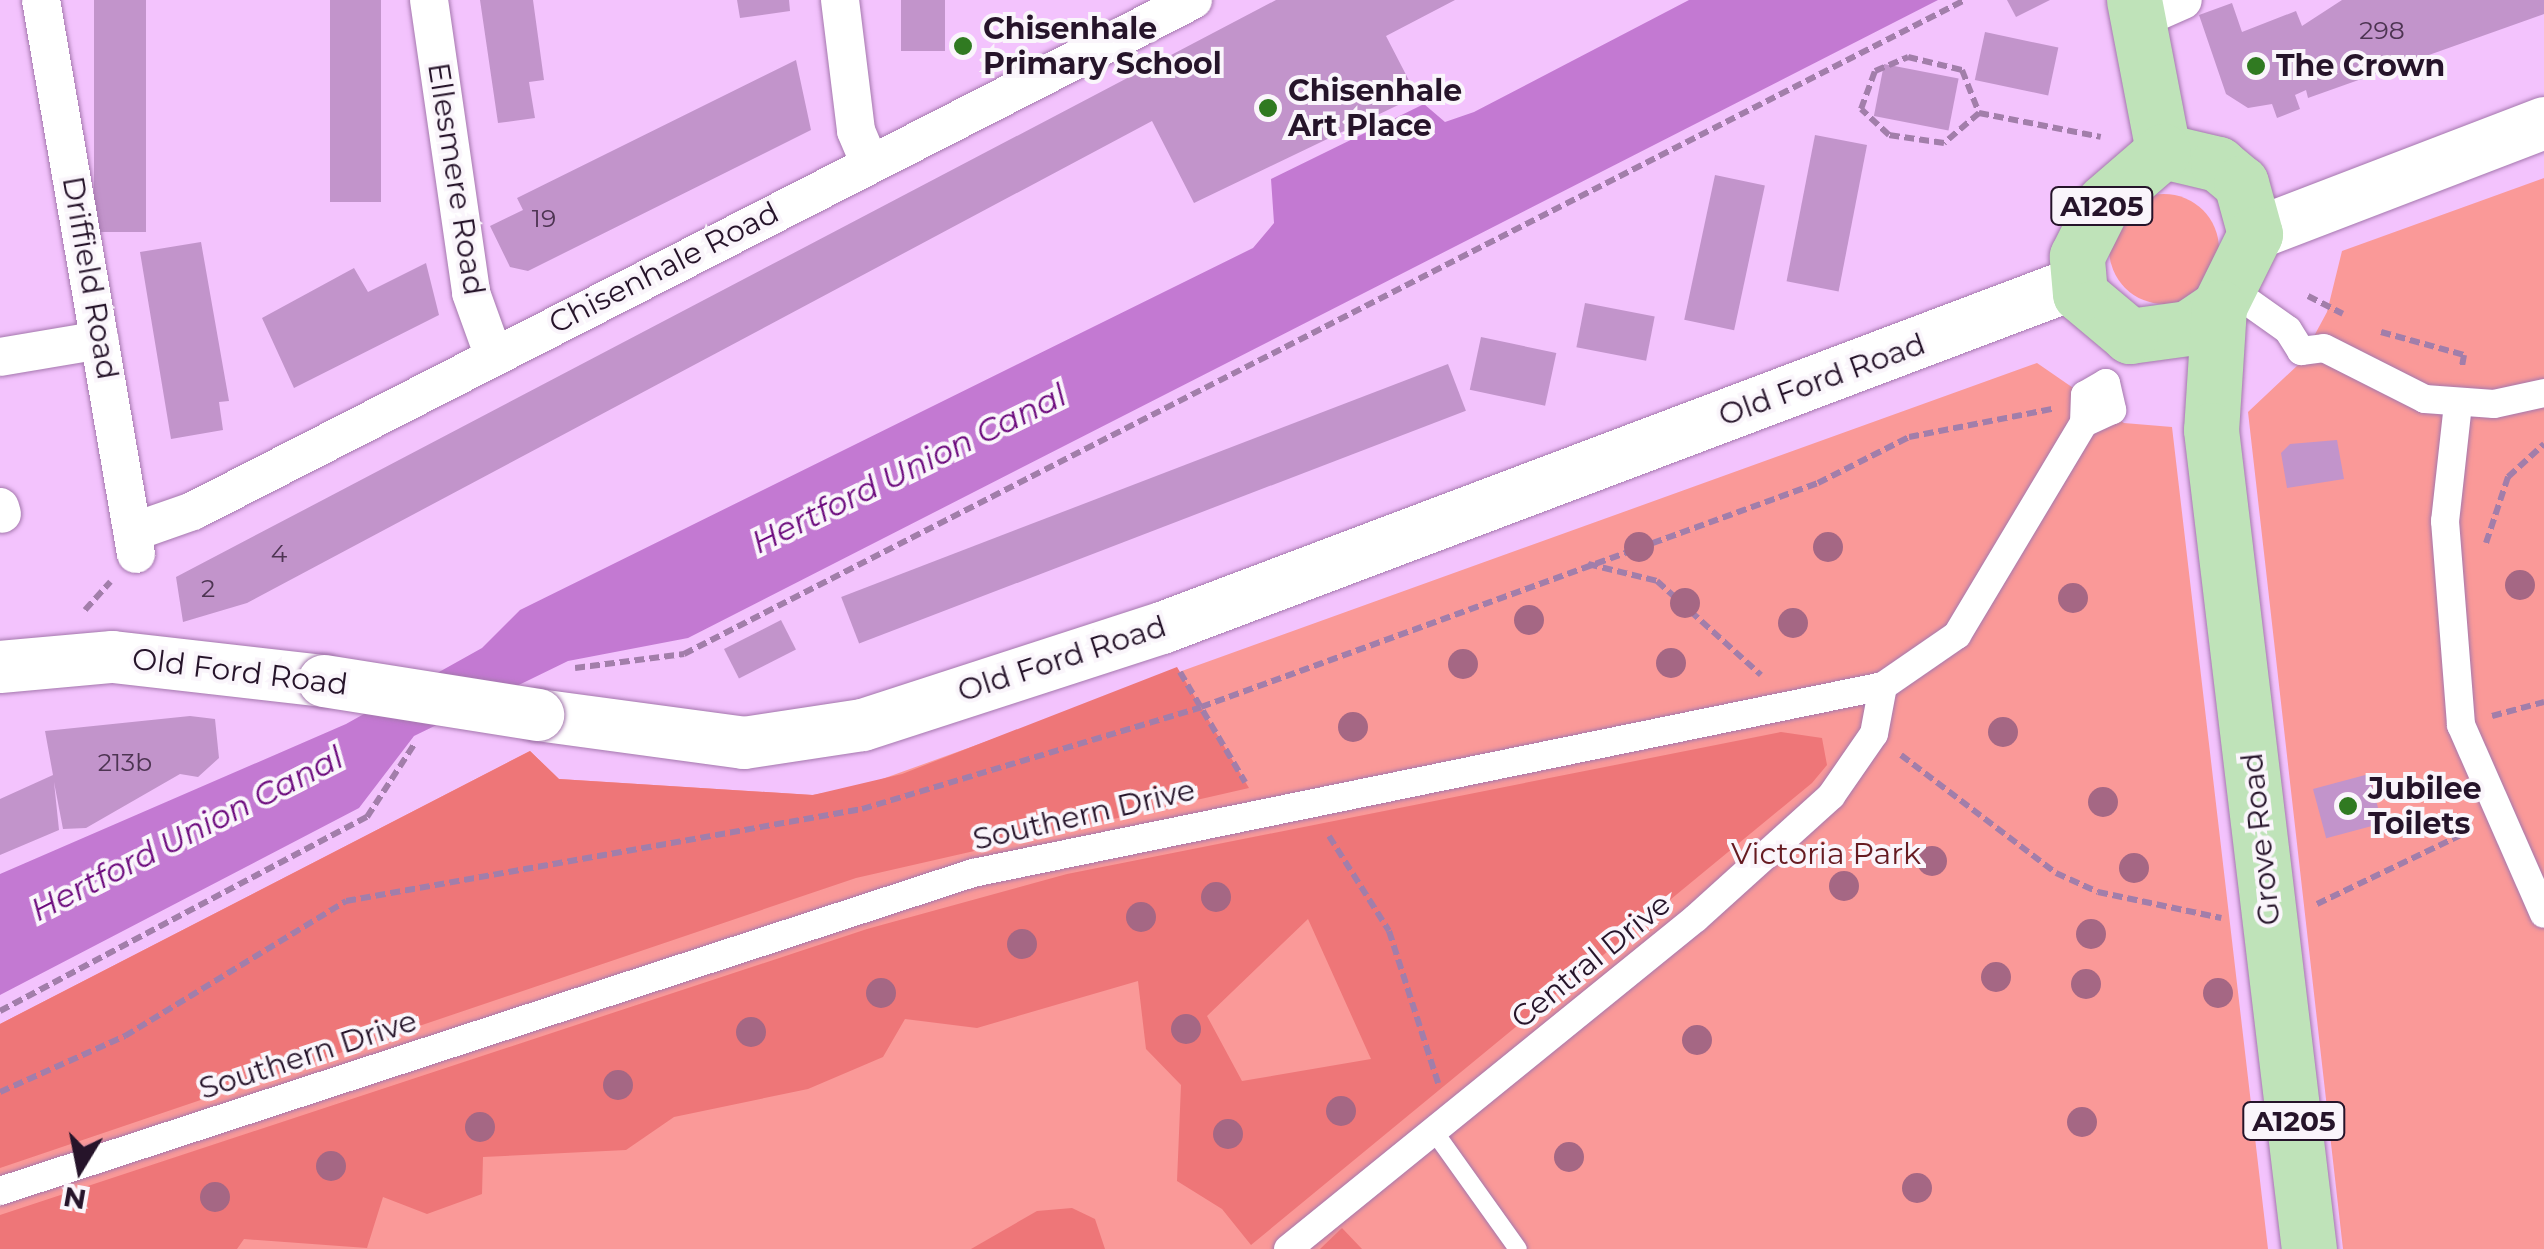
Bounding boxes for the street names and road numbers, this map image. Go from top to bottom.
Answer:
street label: Ellesmere Road [420,60,492,298]
street label: Driffield Road [54,173,126,383]
road number: A1205 [2050,183,2154,229]
street label: Chisenhale Road [543,195,785,341]
street label: Old Ford Road [1714,326,1930,434]
street label: Old Ford Road [953,608,1171,710]
street label: Old Ford Road [130,641,350,703]
street label: Grove Road [2234,751,2288,927]
street label: Southern Drive [970,772,1198,858]
street label: Central Drive [1504,886,1678,1036]
street label: Southern Drive [195,1003,421,1107]
road number: A1205 [2242,1098,2346,1144]

